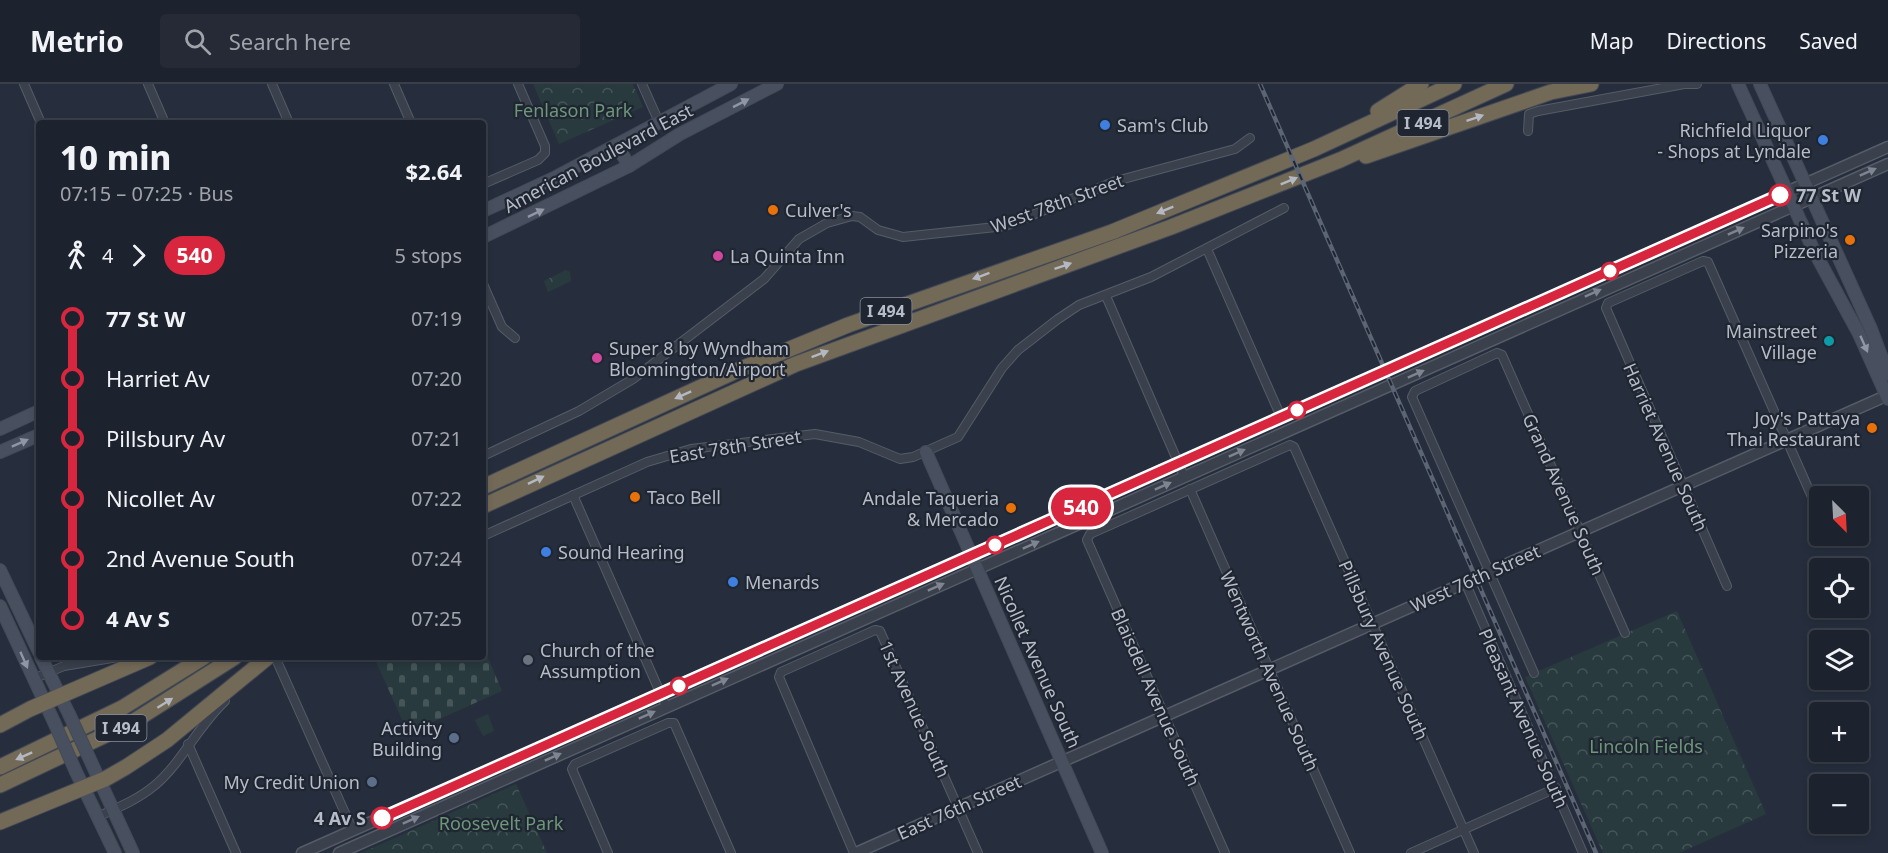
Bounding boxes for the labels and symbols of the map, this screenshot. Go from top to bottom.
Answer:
street label: American Boulevard East [499,98,697,218]
park label: Fenlason Park [514,98,633,122]
one-way arrow [732,98,749,108]
road number: I 494 [1398,110,1448,136]
one-way arrow [1466,112,1484,122]
place label: Sam's Club [1117,113,1209,137]
marker: Sam's Club [1098,118,1112,132]
place label: Richfield Liquor - Shops at Lyndale [1657,118,1812,163]
marker: Richfield Liquor - Shops at Lyndale [1816,133,1830,147]
street label: West 78th Street [987,168,1127,238]
one-way arrow [1860,168,1877,177]
one-way arrow [1280,175,1298,185]
place label: 77 St W [1796,183,1862,207]
marker: 77 St W [1769,184,1791,206]
place label: Culver's [785,198,852,222]
marker: Culver's [766,203,780,217]
one-way arrow [1156,206,1174,215]
one-way arrow [528,208,545,217]
place label: Sarpino's Pizzeria [1761,218,1838,263]
one-way arrow [1727,226,1745,235]
marker: Sarpino's Pizzeria [1843,233,1857,247]
place label: La Quinta Inn [730,244,845,268]
marker: La Quinta Inn [711,249,725,263]
one-way arrow [1054,260,1072,270]
unlabelled marker [1601,262,1619,280]
one-way arrow [972,272,990,282]
one-way arrow [1585,289,1602,298]
road number: I 494 [860,298,912,324]
place label: Mainstreet Village [1726,319,1818,364]
marker: Mainstreet Village [1822,334,1836,348]
place label: Super 8 by Wyndham Bloomington/Airport [609,336,789,381]
one-way arrow [1859,336,1869,354]
one-way arrow [811,349,829,358]
marker: Super 8 by Wyndham Bloomington/Airport [590,351,604,365]
street label: Harriet Avenue South [1618,359,1714,535]
one-way arrow [1407,369,1425,379]
one-way arrow [674,390,692,400]
unlabelled marker [1288,401,1306,419]
place label: Joy's Pattaya Thai Restaurant [1727,406,1860,451]
street label: Grand Avenue South [1518,409,1610,579]
marker: Joy's Pattaya Thai Restaurant [1865,421,1879,435]
street label: East 78th Street [667,424,803,468]
one-way arrow [11,439,28,448]
one-way arrow [1229,448,1247,458]
one-way arrow [527,475,544,485]
one-way arrow [1155,481,1172,490]
place label: Taco Bell [647,485,721,509]
place label: Andale Taqueria & Mercado [863,486,999,531]
north arrow [1809,486,1869,546]
line badge: 540 [1046,488,1116,526]
marker: Taco Bell [628,490,642,504]
marker: Andale Taqueria & Mercado [1004,501,1018,515]
unlabelled marker [986,536,1004,554]
street label: West 76th Street [1406,538,1544,617]
one-way arrow [1022,539,1040,549]
place label: Sound Hearing [558,540,685,564]
marker: Sound Hearing [539,545,553,559]
street label: Pillsbury Avenue South [1334,556,1434,744]
street label: Wentworth Avenue South [1215,567,1325,775]
place label: Menards [745,570,819,594]
street label: Nicollet Avenue South [989,572,1087,752]
marker: Menards [726,575,740,589]
one-way arrow [927,582,945,592]
street label: Blaisdell Avenue South [1106,604,1206,790]
street label: Pleasant Avenue South [1474,624,1574,812]
street label: 1st Avenue South [874,637,956,781]
place label: Church of the Assumption [540,638,655,683]
one-way arrow [19,651,29,669]
marker: Church of the Assumption [521,653,535,667]
unlabelled marker [670,677,688,695]
one-way arrow [711,677,729,686]
one-way arrow [157,697,173,708]
one-way arrow [638,710,655,719]
road number: I 494 [96,715,146,741]
place label: Activity Building [372,716,443,761]
marker: Activity Building [447,731,461,745]
park label: Lincoln Fields [1589,734,1703,758]
one-way arrow [15,751,33,761]
one-way arrow [545,752,562,761]
street label: East 76th Street [893,769,1025,845]
place label: My Credit Union [223,770,360,794]
marker: My Credit Union [365,775,379,789]
place label: 4 Av S [314,806,366,830]
marker: 4 Av S [371,807,393,829]
park label: Roosevelt Park [439,811,564,835]
one-way arrow [403,816,420,825]

